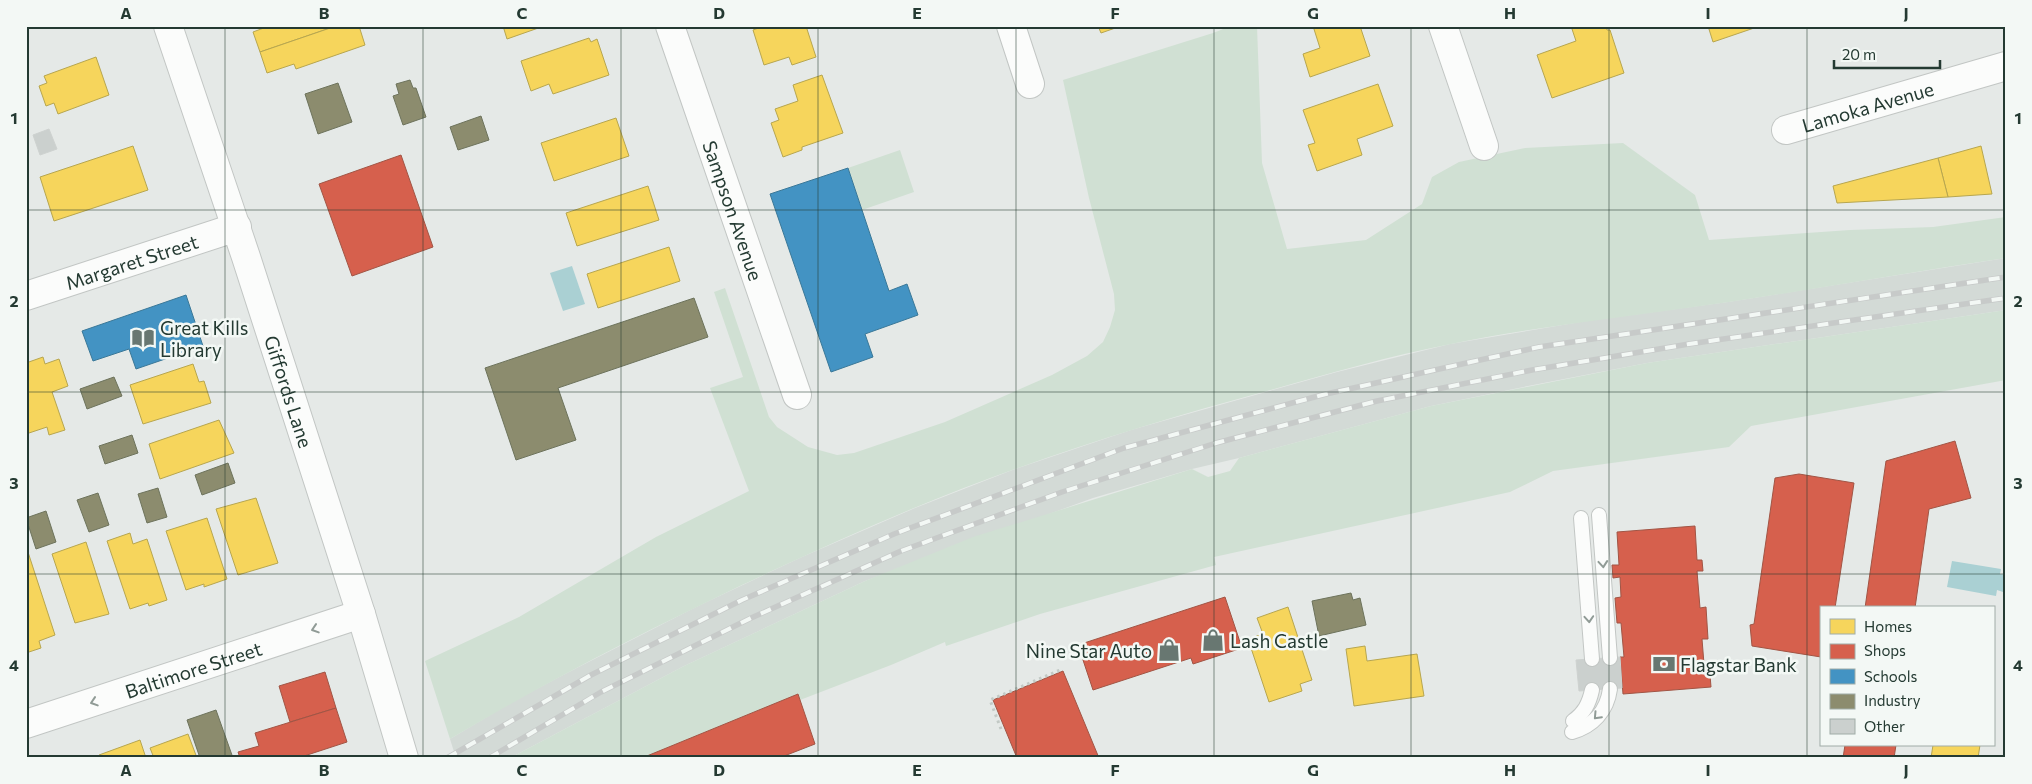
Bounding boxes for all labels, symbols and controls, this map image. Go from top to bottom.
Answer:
text: A [120,3,132,22]
text: B [319,3,330,22]
text: C [517,3,528,22]
text: D [713,3,725,22]
text: E [912,3,922,22]
text: F [1110,3,1120,22]
text: G [1307,3,1319,22]
text: H [1504,3,1516,22]
text: I [1705,3,1711,22]
text: J [1903,3,1909,22]
scale bar [1834,38,1941,70]
text: 20 m [1842,45,1876,63]
street label: Lamoka Avenue [1799,76,1936,136]
text: 1 [10,108,18,127]
text: 1 [2014,108,2022,127]
street label: Sampson Avenue [699,137,768,283]
street label: Margaret Street [62,229,201,294]
text: 2 [9,291,19,310]
text: 2 [2013,291,2023,310]
place label: Great Kills Library [160,316,249,361]
library icon: Great Kills Library [130,325,156,351]
street label: Giffords Lane [260,332,318,450]
text: 3 [9,473,19,492]
text: 3 [2013,473,2023,492]
one-way arrow [1597,560,1608,568]
legend [1820,606,1994,746]
one-way arrow [1583,615,1594,623]
text: Homes [1864,617,1912,635]
one-way arrow [311,624,319,634]
shop icon: Lash Castle [1200,627,1226,653]
place label: Lash Castle [1230,629,1328,652]
street label: Baltimore Street [122,636,265,702]
shop icon: Nine Star Auto [1156,637,1182,663]
place label: Nine Star Auto [1026,639,1152,662]
text: Shops [1864,641,1906,659]
bank icon: Flagstar Bank [1651,651,1677,677]
place label: Flagstar Bank [1680,653,1797,676]
text: 4 [9,655,19,674]
text: 4 [2013,655,2023,674]
text: Schools [1864,667,1918,685]
text: Industry [1864,691,1921,709]
one-way arrow [90,696,98,706]
one-way arrow [1594,710,1603,719]
text: Other [1864,717,1905,735]
text: A [120,760,132,779]
text: B [319,760,330,779]
text: C [517,760,528,779]
text: D [713,760,725,779]
text: E [912,760,922,779]
text: F [1110,760,1120,779]
text: G [1307,760,1319,779]
text: H [1504,760,1516,779]
text: I [1705,760,1711,779]
text: J [1903,760,1909,779]

